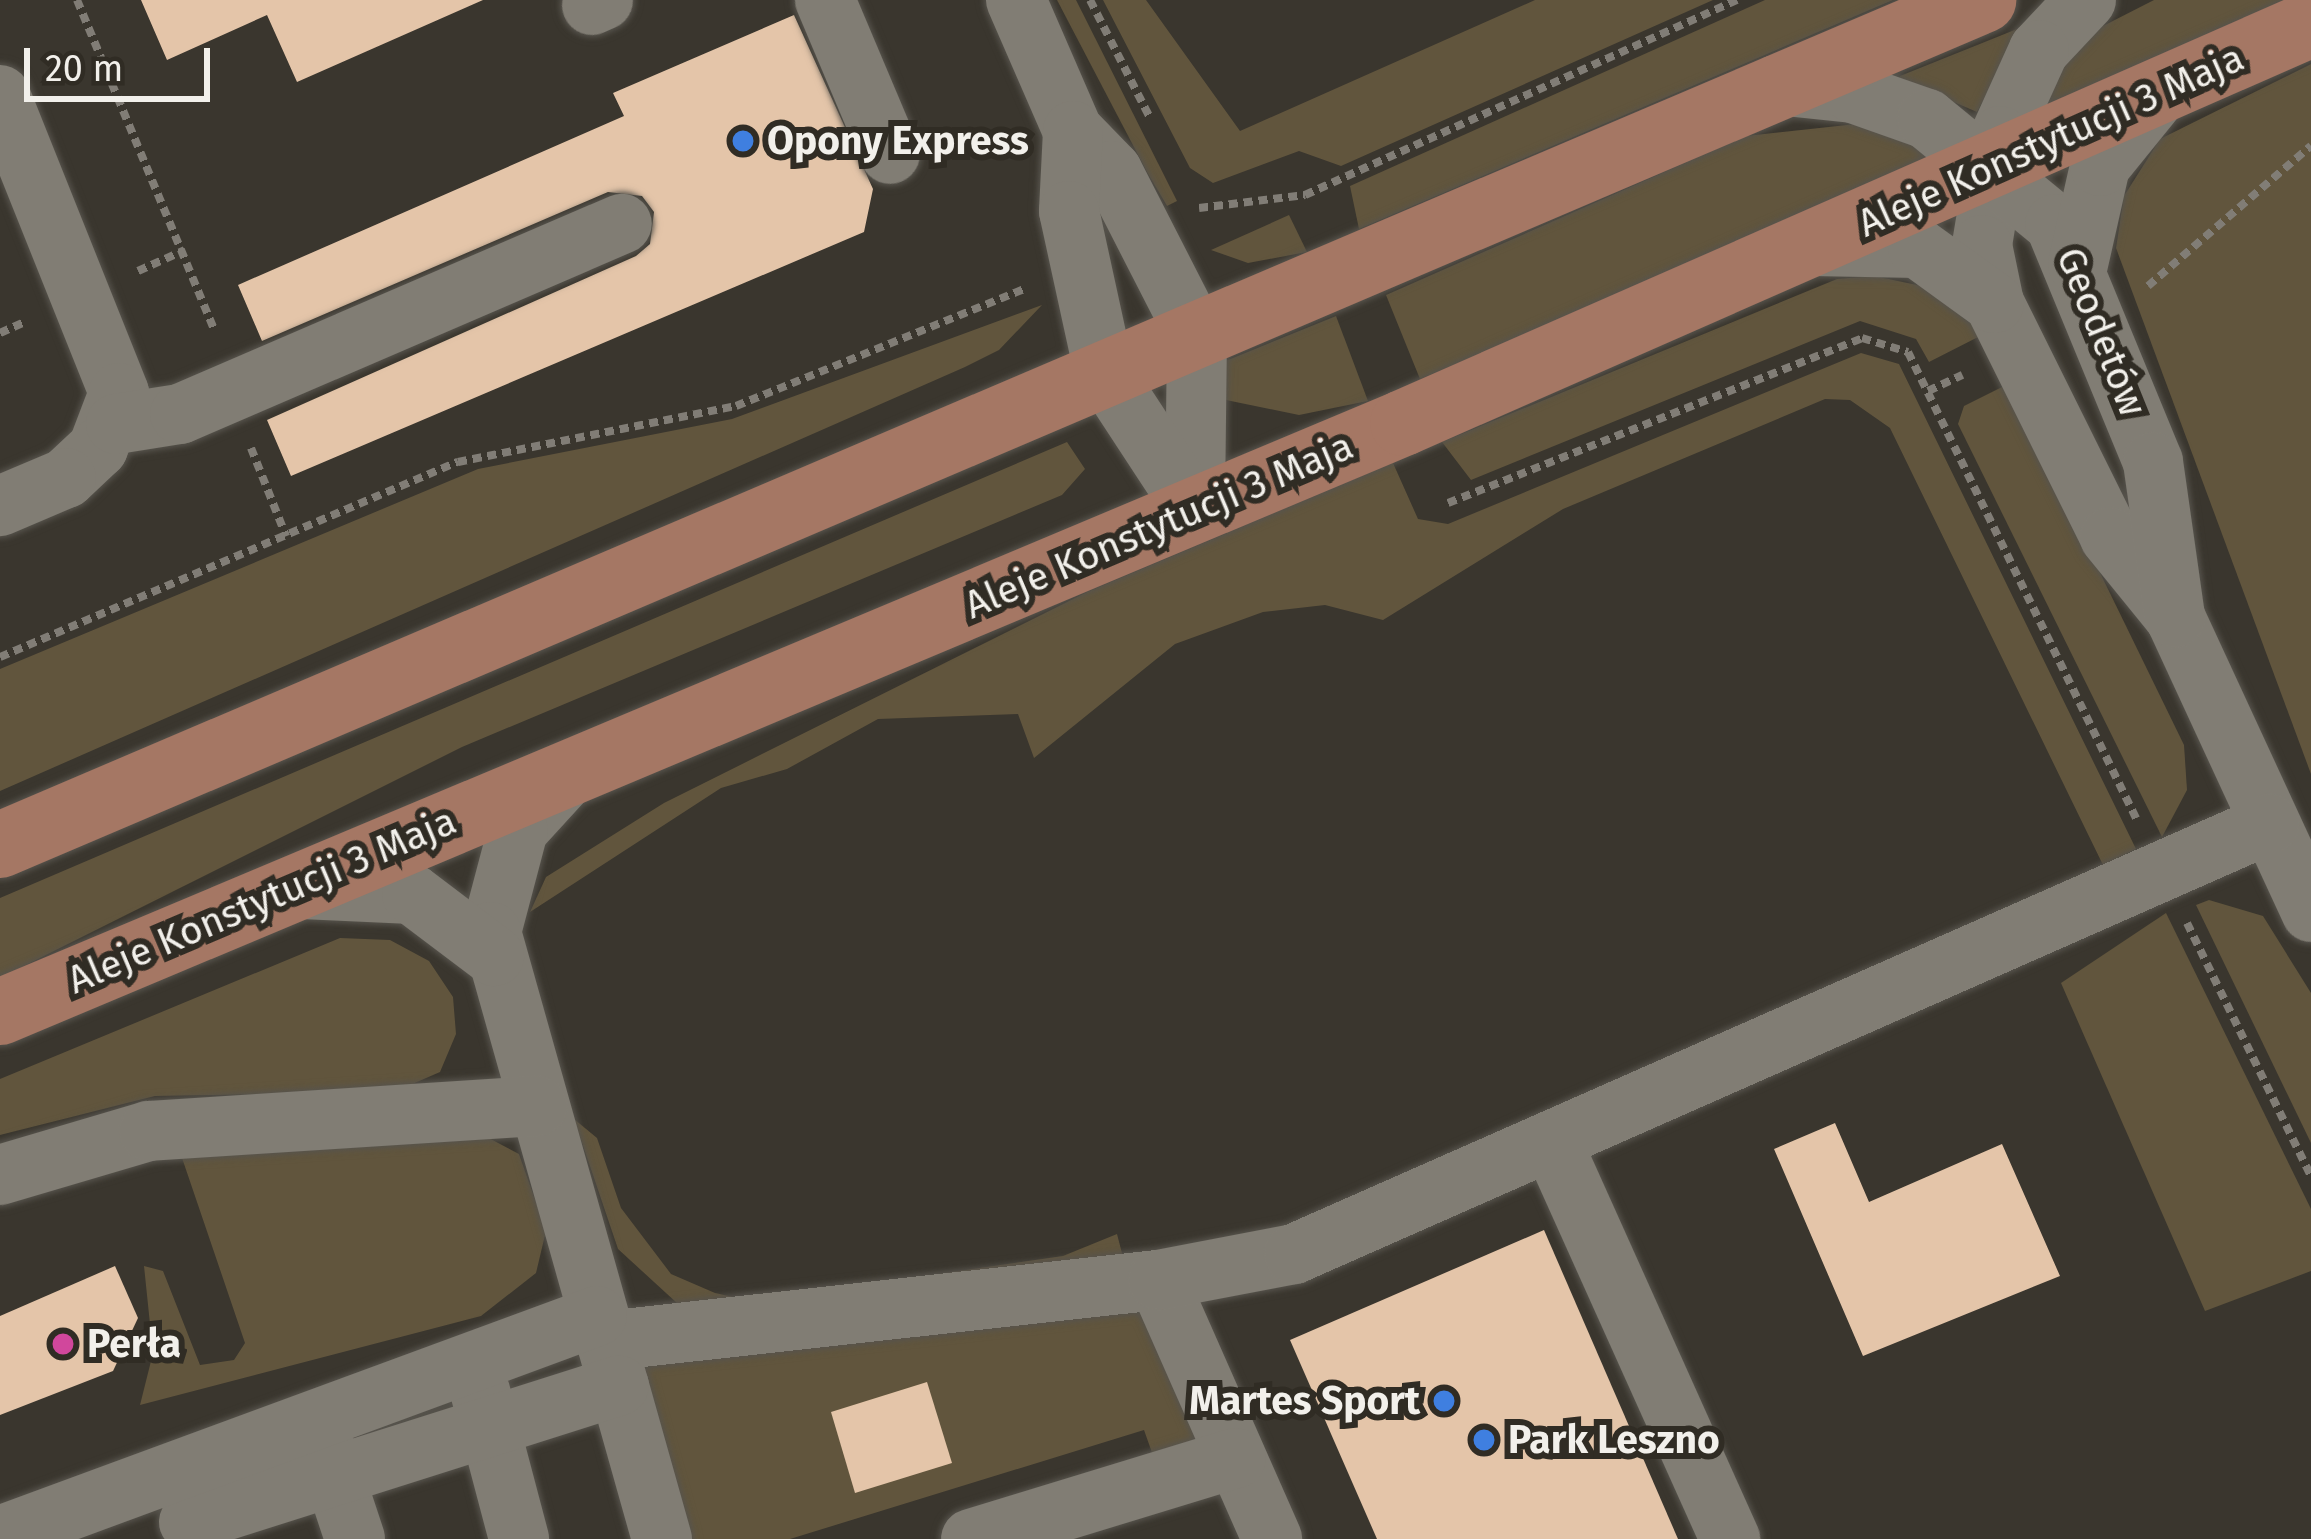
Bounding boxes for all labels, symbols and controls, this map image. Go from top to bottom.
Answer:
scale bar [30,24,216,98]
street label: Aleje Konstytucji 3 Maja [1851,35,2251,247]
text: 20 m [45,47,123,91]
place label: Opony Express [767,118,1029,164]
marker: Opony Express [730,128,756,154]
street label: Geodetów [2046,241,2156,423]
street label: Aleje Konstytucji 3 Maja [958,423,1360,629]
street label: Aleje Konstytucji 3 Maja [61,798,463,1004]
place label: Perła [87,1321,181,1367]
marker: Perła [50,1331,76,1357]
place label: Martes Sport [1189,1378,1420,1424]
marker: Martes Sport [1431,1388,1457,1414]
place label: Park Leszno [1508,1417,1720,1463]
marker: Park Leszno [1471,1427,1497,1453]

